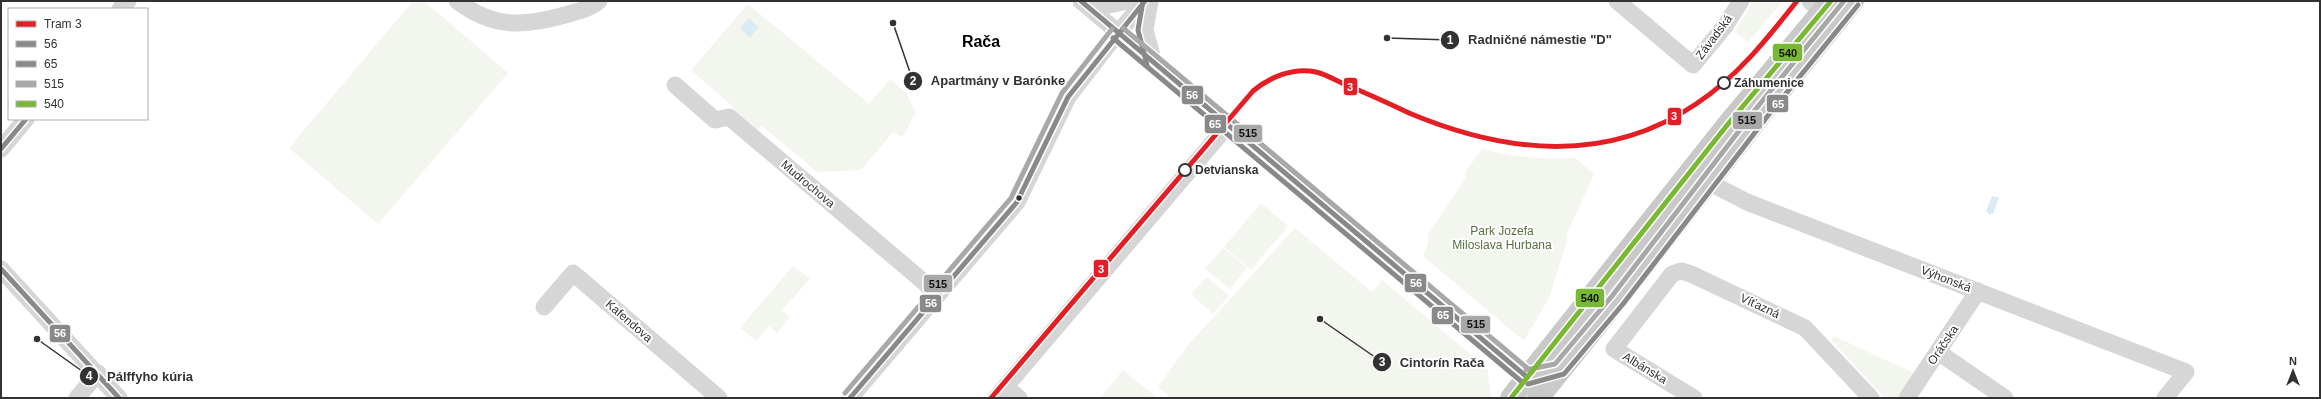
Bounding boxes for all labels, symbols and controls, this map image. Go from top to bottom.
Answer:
legend [8,8,148,120]
street label: Závadská [1693,12,1735,62]
text: Tram 3 [44,17,82,31]
callout: Radničné námestie "D" [1440,27,1620,52]
text: Radničné námestie "D" [1468,32,1612,47]
district label: Rača [962,33,1000,50]
text: 1 [1447,33,1454,47]
text: 56 [44,37,58,51]
line badge: 540 [1772,43,1803,62]
text: 540 [1779,47,1797,59]
text: 65 [44,57,58,71]
callout: Apartmány v Barónke [903,68,1073,93]
text: Apartmány v Barónke [931,73,1065,88]
text: 2 [910,74,917,88]
marker: Záhumenice [1717,76,1731,90]
place label: Záhumenice [1734,76,1804,90]
text: 515 [44,77,64,91]
line badge: 3 [1343,77,1358,96]
text: 3 [1347,81,1353,93]
line badge: 56 [1181,85,1204,105]
text: 56 [1186,89,1198,101]
line badge: 65 [1766,94,1789,113]
text: 540 [44,97,64,111]
text: 65 [1772,98,1784,110]
line badge: 3 [1667,107,1682,126]
text: 3 [1671,110,1677,122]
line badge: 515 [1732,111,1763,130]
line badge: 65 [1204,114,1227,134]
text: 515 [1738,114,1756,126]
text: 65 [1209,118,1221,130]
line badge: 515 [1233,124,1263,143]
text: 515 [1239,127,1257,139]
street label: Mudrochova [778,157,838,211]
marker: Detvianska [1178,163,1192,177]
place label: Detvianska [1195,163,1259,177]
unlabelled marker [1014,193,1024,203]
park label: Park Jozefa Miloslava Hurbana [1452,224,1552,252]
line badge: 3 [1093,259,1109,278]
text: 3 [1098,263,1104,275]
street label: Výhonská [1919,263,1973,295]
line badge: 56 [1404,273,1427,293]
line badge: 515 [923,274,953,293]
text: 56 [1410,277,1422,289]
text: 515 [929,278,947,290]
line badge: 540 [1575,288,1605,308]
street label: Víťazná [1738,291,1782,321]
text: 540 [1581,292,1599,304]
line badge: 56 [919,294,942,313]
street label: Kafendova [603,297,655,345]
text: 56 [925,297,937,309]
line badge: 65 [1431,306,1454,325]
text: 65 [1437,309,1449,321]
line badge: 515 [1460,315,1491,334]
text: 515 [1467,318,1485,330]
street label: Oráčska [1925,322,1961,367]
line badge: 56 [49,324,71,343]
text: 56 [54,327,66,339]
street label: Albánska [1620,349,1670,387]
callout: Cintorín Rača [1372,350,1493,375]
north arrow [2273,351,2313,391]
text: 3 [1379,355,1386,369]
text: Cintorín Rača [1400,355,1485,370]
text: N [2289,355,2297,367]
callout: Pálffyho kúria [79,364,201,389]
text: 4 [86,369,93,383]
text: Pálffyho kúria [107,369,194,384]

